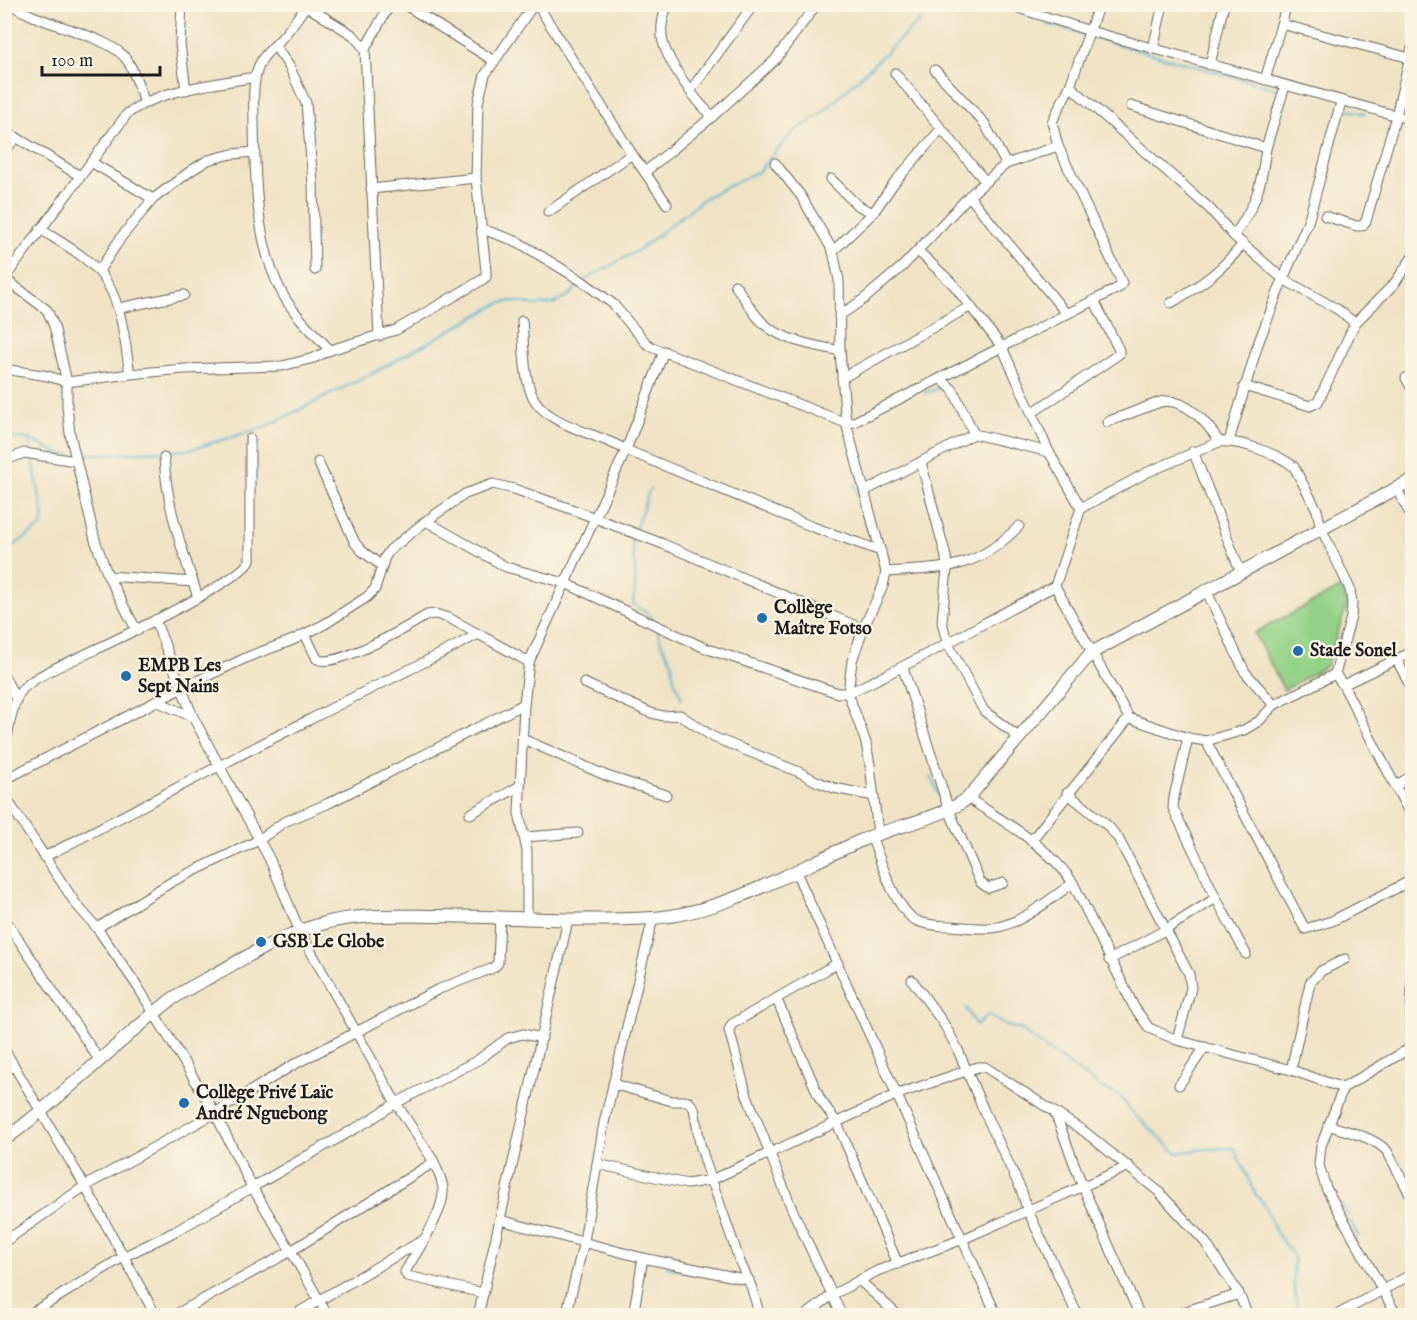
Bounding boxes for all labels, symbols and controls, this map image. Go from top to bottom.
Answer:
scale bar [42,39,160,77]
text: 100 m [51,50,93,73]
place label: Collège Maître Fotso [774,597,872,641]
marker: Collège Maître Fotso [755,611,769,625]
place label: Stade Sonel [1310,640,1398,663]
marker: Stade Sonel [1291,644,1305,658]
place label: EMPB Les Sept Nains [138,655,222,699]
marker: EMPB Les Sept Nains [119,669,133,683]
place label: GSB Le Globe [273,931,385,954]
marker: GSB Le Globe [254,935,268,949]
place label: Collège Privé Laïc André Nguebong [195,1082,334,1126]
marker: Collège Privé Laïc André Nguebong [177,1096,191,1110]

